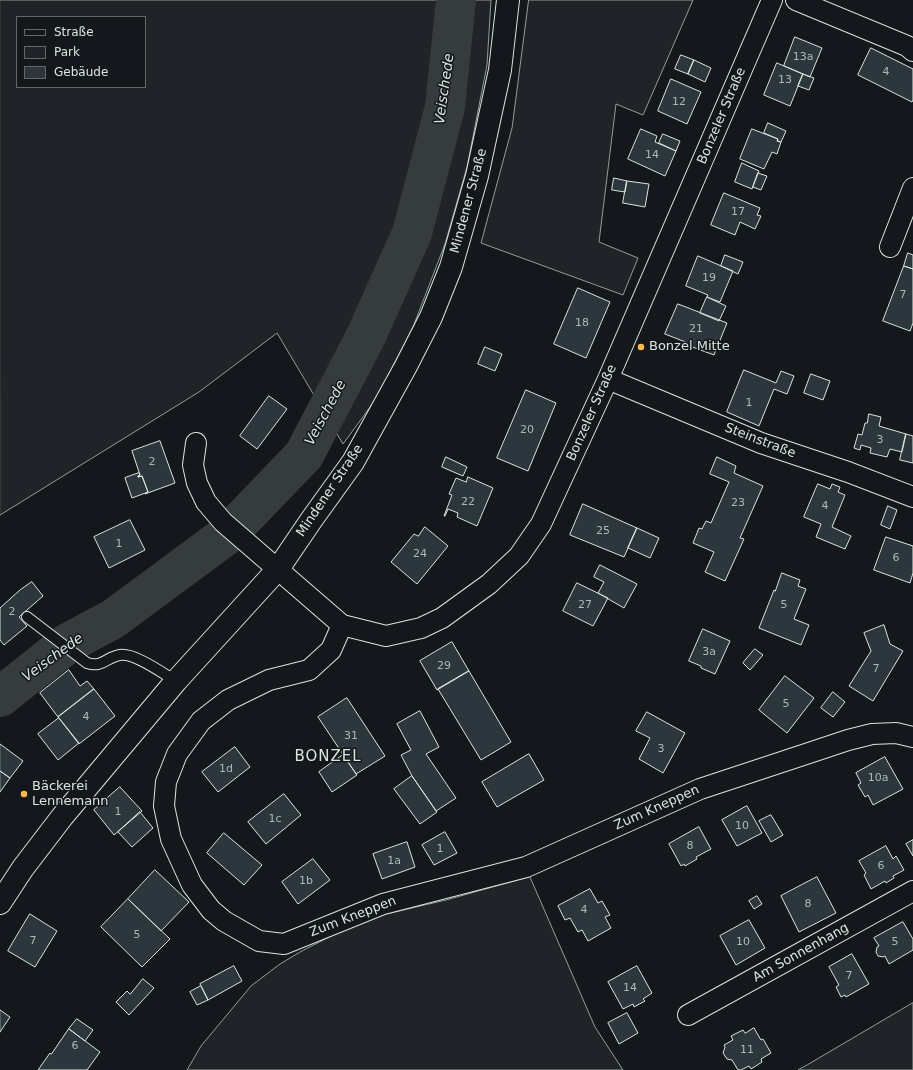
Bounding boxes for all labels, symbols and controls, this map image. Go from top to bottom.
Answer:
legend [16,16,146,88]
text: Straße [54,25,94,39]
text: Park [54,45,80,59]
house number: 13a [793,50,813,64]
water label: Veischede [432,53,458,125]
text: Gebäude [54,65,108,79]
street label: Bonzeler Straße [695,65,749,167]
house number: 4 [883,65,889,79]
house number: 13 [778,73,792,87]
house number: 12 [672,95,686,109]
street label: Mindener Straße [448,147,490,255]
house number: 14 [645,148,659,162]
house number: 17 [731,205,745,219]
house number: 19 [702,271,716,285]
house number: 7 [900,288,906,302]
house number: 18 [575,316,589,330]
house number: 21 [689,322,703,336]
place label: Bonzel Mitte [649,339,730,355]
marker: Bonzel Mitte [636,342,646,352]
street label: Bonzeler Straße [564,362,620,464]
water label: Veischede [302,378,350,448]
house number: 1 [746,396,752,410]
street label: Steinstraße [722,420,798,462]
house number: 20 [520,423,534,437]
house number: 3 [877,433,883,447]
street label: Mindener Straße [293,442,367,540]
house number: 2 [149,455,155,469]
house number: 22 [461,495,475,509]
house number: 23 [731,496,745,510]
house number: 4 [822,499,828,513]
house number: 25 [596,524,610,538]
house number: 1 [116,537,122,551]
house number: 24 [413,547,427,561]
house number: 6 [893,551,899,565]
house number: 27 [578,598,592,612]
house number: 5 [781,598,787,612]
house number: 2 [9,605,15,619]
water label: Veischede [19,630,87,686]
house number: 3a [702,645,716,659]
house number: 29 [437,659,451,673]
house number: 7 [873,662,879,676]
house number: 5 [783,697,789,711]
house number: 4 [83,710,89,724]
house number: 31 [344,729,358,743]
house number: 3 [658,742,664,756]
district label: BONZEL [294,748,362,766]
house number: 1d [219,762,233,776]
house number: 10a [868,771,888,785]
place label: Bäckerei Lennemann [32,779,109,810]
street label: Zum Kneppen [612,782,702,834]
marker: Bäckerei Lennemann [19,789,29,799]
house number: 1 [115,805,121,819]
house number: 1c [268,812,282,826]
house number: 10 [735,819,749,833]
house number: 8 [687,839,693,853]
house number: 1 [437,842,443,856]
house number: 1a [387,854,401,868]
house number: 6 [878,859,884,873]
house number: 1b [299,874,313,888]
street label: Zum Kneppen [308,893,398,941]
house number: 8 [805,897,811,911]
house number: 4 [581,903,587,917]
street label: Am Sonnenhang [750,920,852,986]
house number: 5 [134,928,140,942]
house number: 7 [30,934,36,948]
house number: 10 [736,935,750,949]
house number: 5 [892,935,898,949]
house number: 7 [846,969,852,983]
house number: 14 [623,981,637,995]
house number: 6 [72,1039,78,1053]
house number: 11 [740,1043,754,1057]

